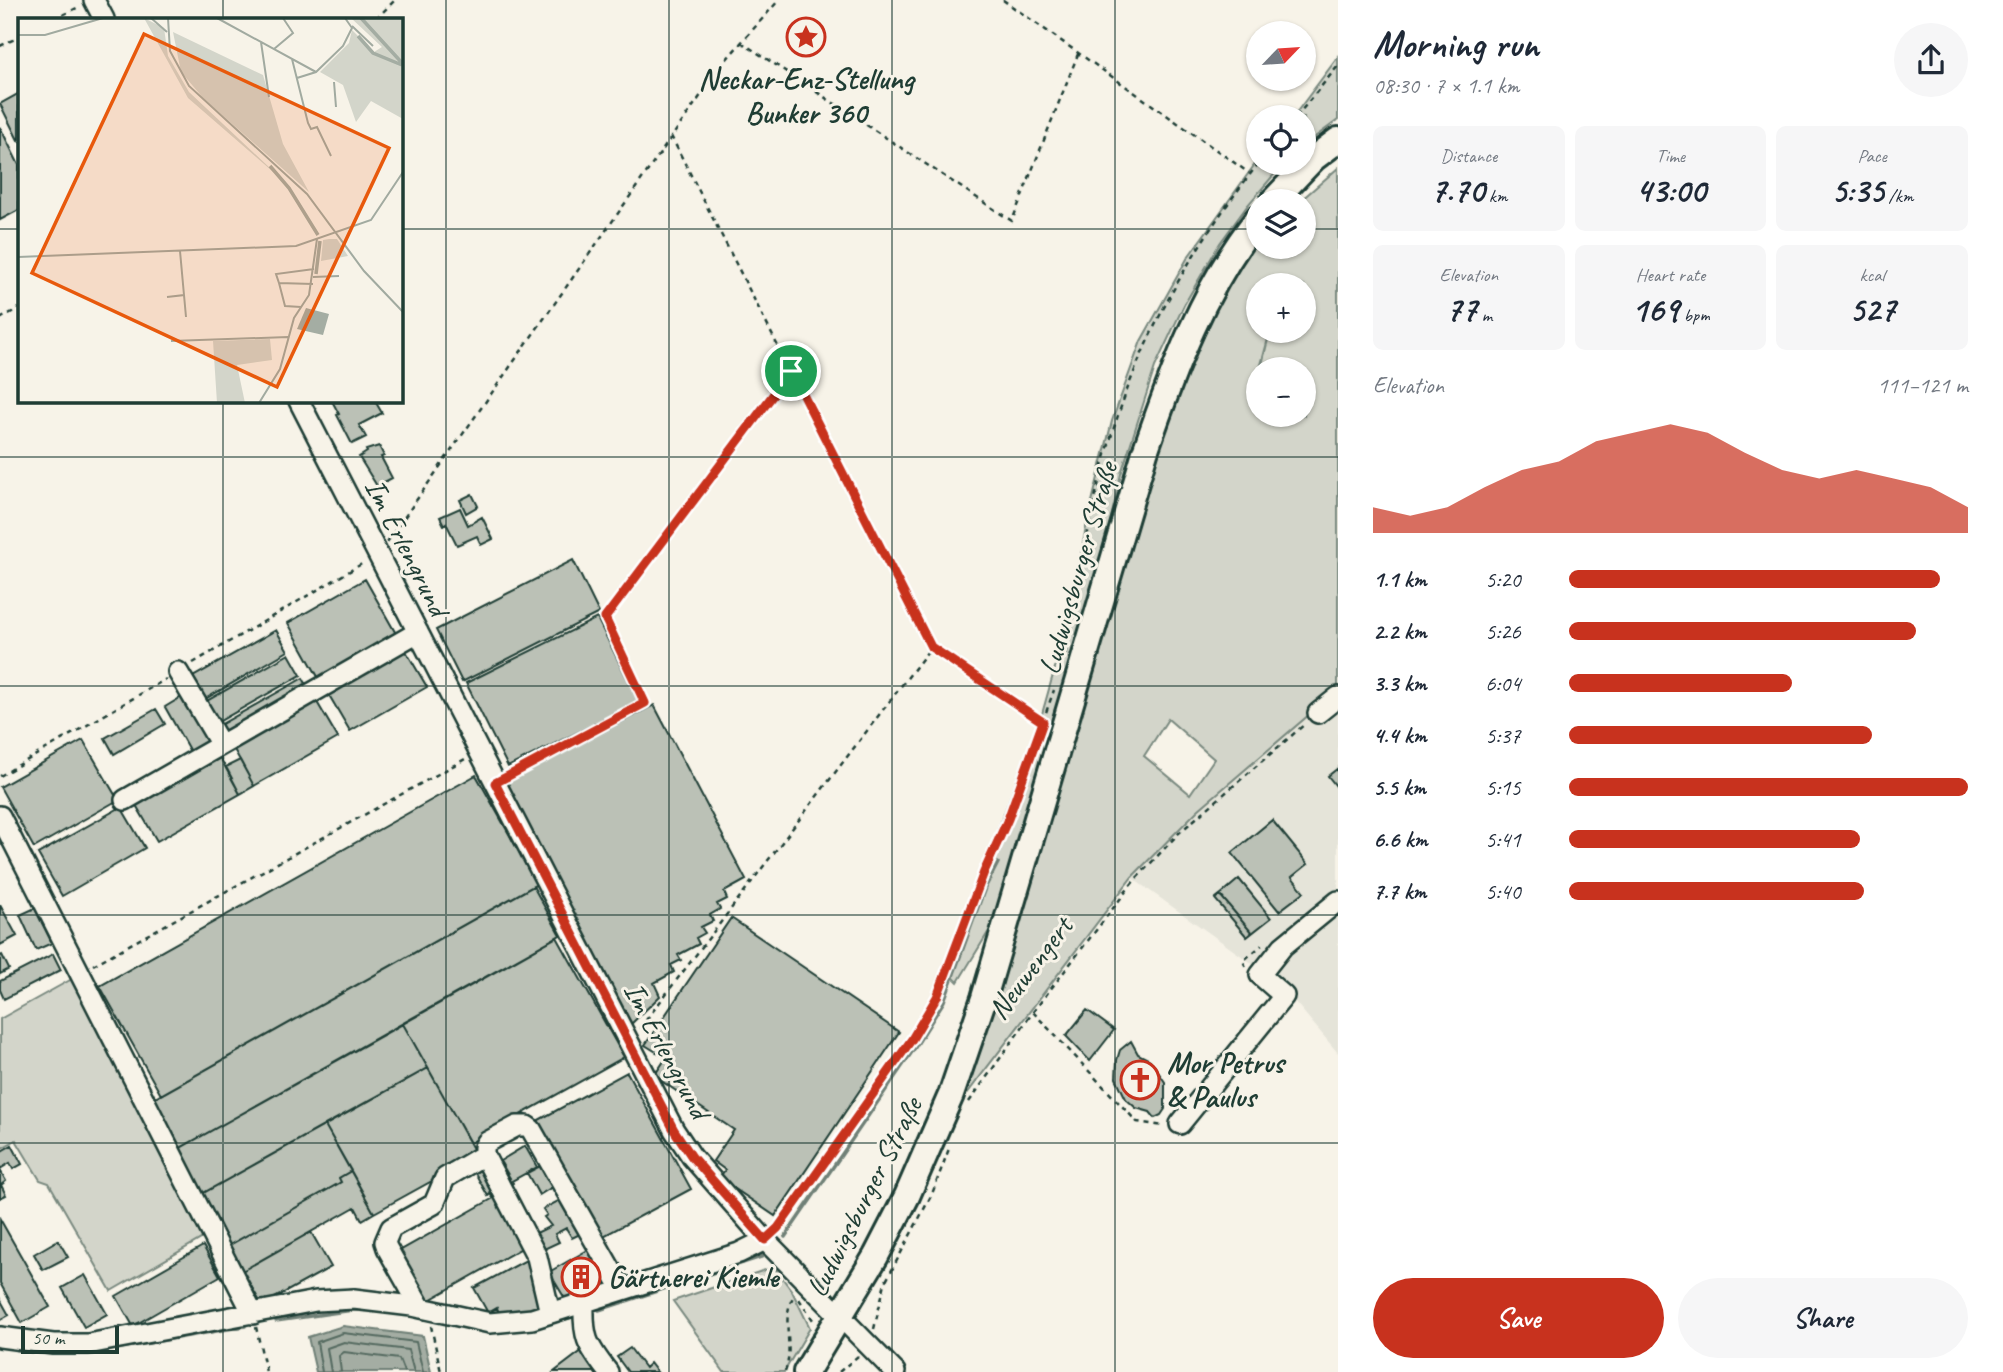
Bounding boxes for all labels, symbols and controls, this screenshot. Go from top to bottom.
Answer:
place icon: Neckar-Enz-Stellung Bunker 360 [785,16,827,58]
inset map [18,18,402,402]
north arrow [1246,21,1316,91]
map controls [1246,21,1316,427]
text: Morning run [1373,21,1539,68]
button: share [1894,23,1968,97]
place label: Neckar-Enz-Stellung Bunker 360 [699,60,916,132]
text: 08:30 · 7 × 1.1 km [1373,71,1519,100]
button: locate [1246,105,1316,175]
text: Distance [1440,144,1497,168]
text: Time [1656,144,1685,168]
text: Pace [1858,144,1887,168]
text: 7.70 [1430,168,1484,213]
text: 43:00 [1636,168,1705,213]
text: 5:35 [1831,168,1884,213]
text: km [1484,184,1507,208]
text: /km [1884,184,1913,208]
button: layers [1246,189,1316,259]
text: Elevation [1440,263,1498,287]
text: Heart rate [1636,263,1705,287]
text: kcal [1860,263,1885,287]
button: + [1246,273,1316,343]
text: 77 [1446,287,1477,332]
text: 169 [1631,287,1679,332]
text: 527 [1849,287,1895,332]
text: m [1477,303,1492,327]
text: bpm [1679,303,1710,327]
pin [761,341,821,401]
icon: arrive [772,352,810,390]
button: − [1246,357,1316,427]
text: Elevation [1373,371,1444,400]
text: 111–121 m [1877,371,1968,400]
street label: Ludwigsburger Straße [1030,455,1127,678]
street label: Im Erlengrund [356,472,460,626]
text: 1.1 km [1373,565,1427,594]
text: 5:20 [1485,565,1521,594]
text: 2.2 km [1373,617,1427,646]
text: 5:26 [1485,617,1521,646]
text: 3.3 km [1373,669,1427,698]
text: 6:04 [1485,669,1521,698]
text: 4.4 km [1373,721,1427,750]
text: 5:37 [1485,721,1521,750]
text: 5.5 km [1373,773,1426,802]
text: 5:15 [1485,773,1521,802]
text: 6.6 km [1373,825,1427,854]
text: 5:41 [1485,825,1521,854]
text: 7.7 km [1373,877,1426,906]
text: 5:40 [1485,877,1521,906]
street label: Neuwengert [979,907,1083,1027]
street label: Im Erlengrund [615,975,721,1128]
place label: Mor Petrus & Paulus [1167,1044,1287,1116]
church icon: Mor Petrus & Paulus [1119,1059,1161,1101]
street label: Ludwigsburger Straße [797,1089,932,1303]
building icon: Gärtnerei Kiemle [560,1256,602,1298]
place label: Gärtnerei Kiemle [608,1258,780,1296]
button: Save [1373,1278,1664,1358]
button: Share [1678,1278,1968,1358]
scale bar [21,1323,119,1355]
text: 50 m [32,1326,64,1350]

